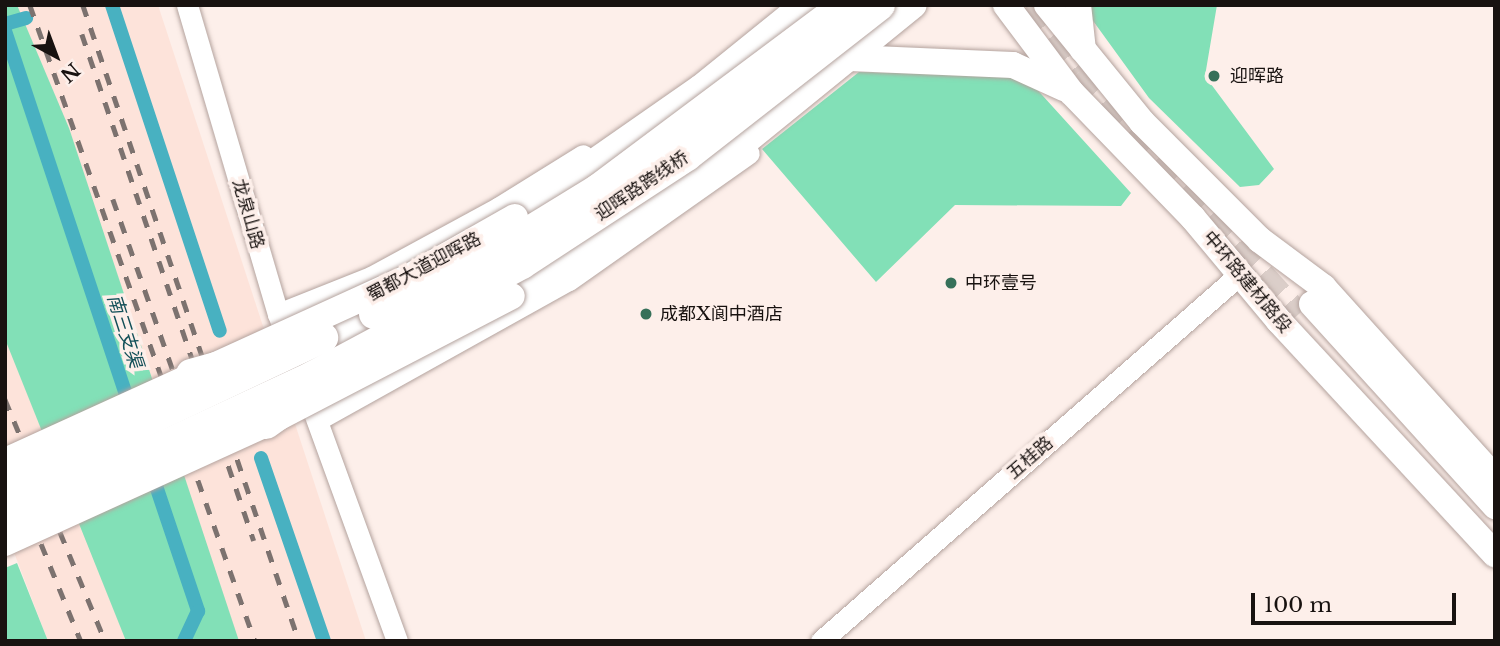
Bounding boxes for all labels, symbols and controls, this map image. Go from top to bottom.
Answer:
north arrow [21,21,91,91]
text: N [56,58,84,87]
place label: 迎晖路 [1230,65,1284,87]
marker: 迎晖路 [1204,66,1224,86]
street label: 迎晖路跨线桥 [591,147,693,225]
street label: 龙泉山路 [228,176,268,252]
street label: 中环路建材路段 [1198,227,1296,337]
street label: 蜀都大道迎晖路 [363,228,485,306]
place label: 中环壹号 [965,272,1037,294]
marker: 中环壹号 [943,275,959,291]
water label: 南三支渠 [102,291,148,371]
place label: 成都X阆中酒店 [660,303,783,325]
marker: 成都X阆中酒店 [638,306,654,322]
street label: 五桂路 [1003,432,1057,484]
scale bar [1255,580,1460,624]
text: 100 m [1264,592,1332,618]

